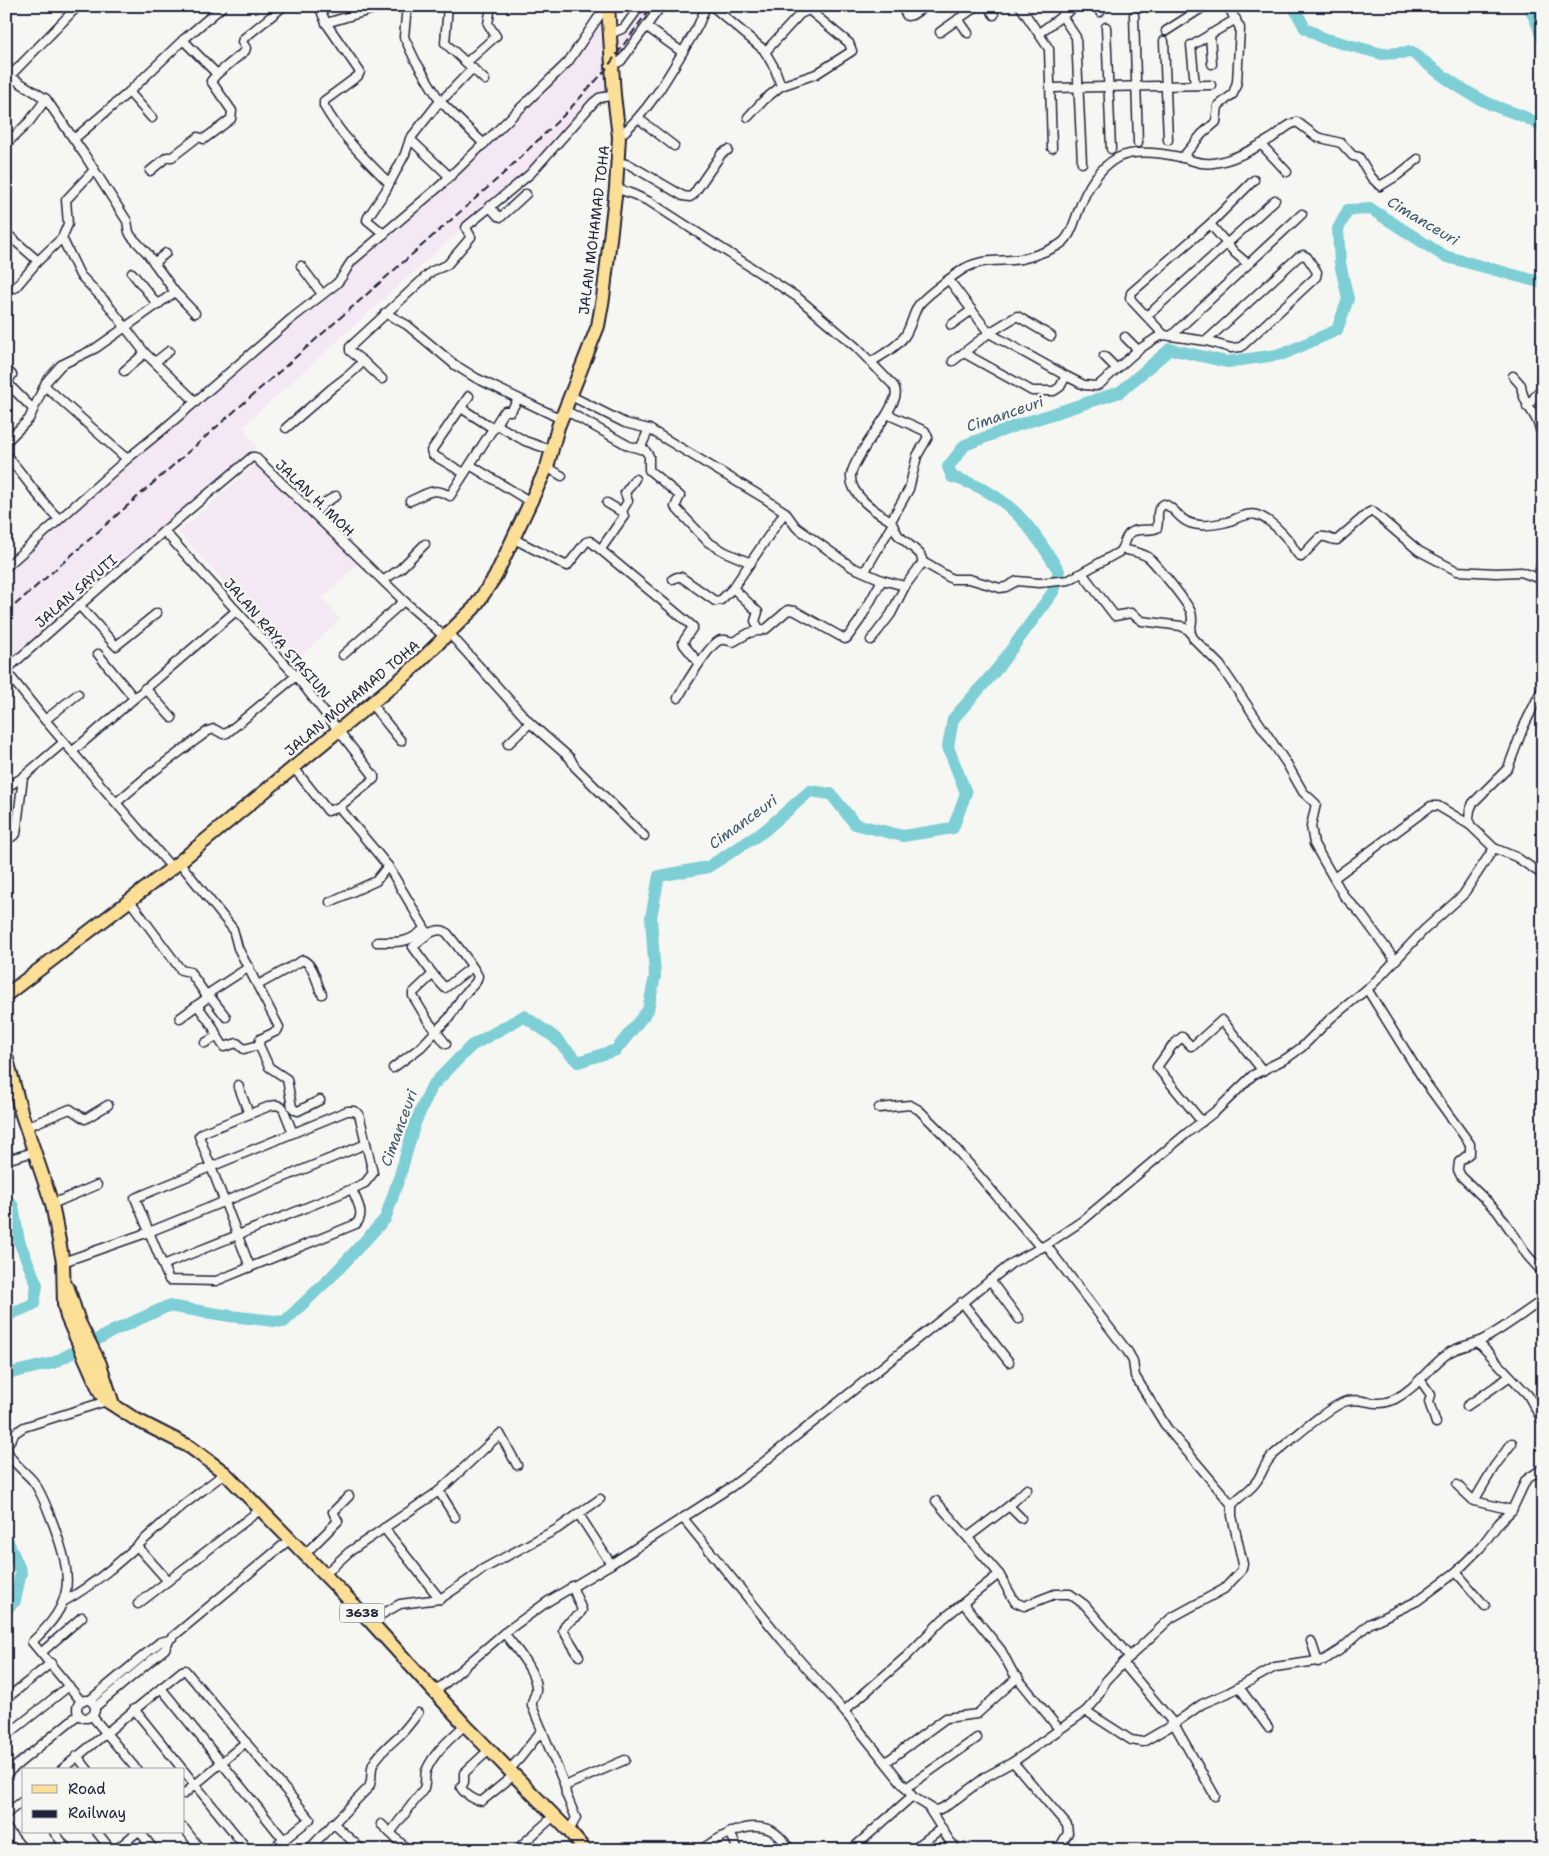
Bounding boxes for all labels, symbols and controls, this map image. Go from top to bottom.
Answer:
street label: JALAN MOHAMAD TOHA [575,144,613,316]
water label: Cimanceuri [1383,192,1463,251]
water label: Cimanceuri [964,391,1047,437]
street label: JALAN H. MOH [272,456,358,540]
street label: JALAN SAYUTI [31,550,121,631]
street label: JALAN RAYA STASIUN [220,574,334,702]
street label: JALAN MOHAMAD TOHA [281,636,423,760]
water label: Cimanceuri [705,790,782,854]
water label: Cimanceuri [376,1086,422,1169]
road number: 3638 [340,1604,384,1622]
legend [22,1768,185,1834]
text: Road [68,1779,106,1799]
text: Railway [68,1803,126,1823]

